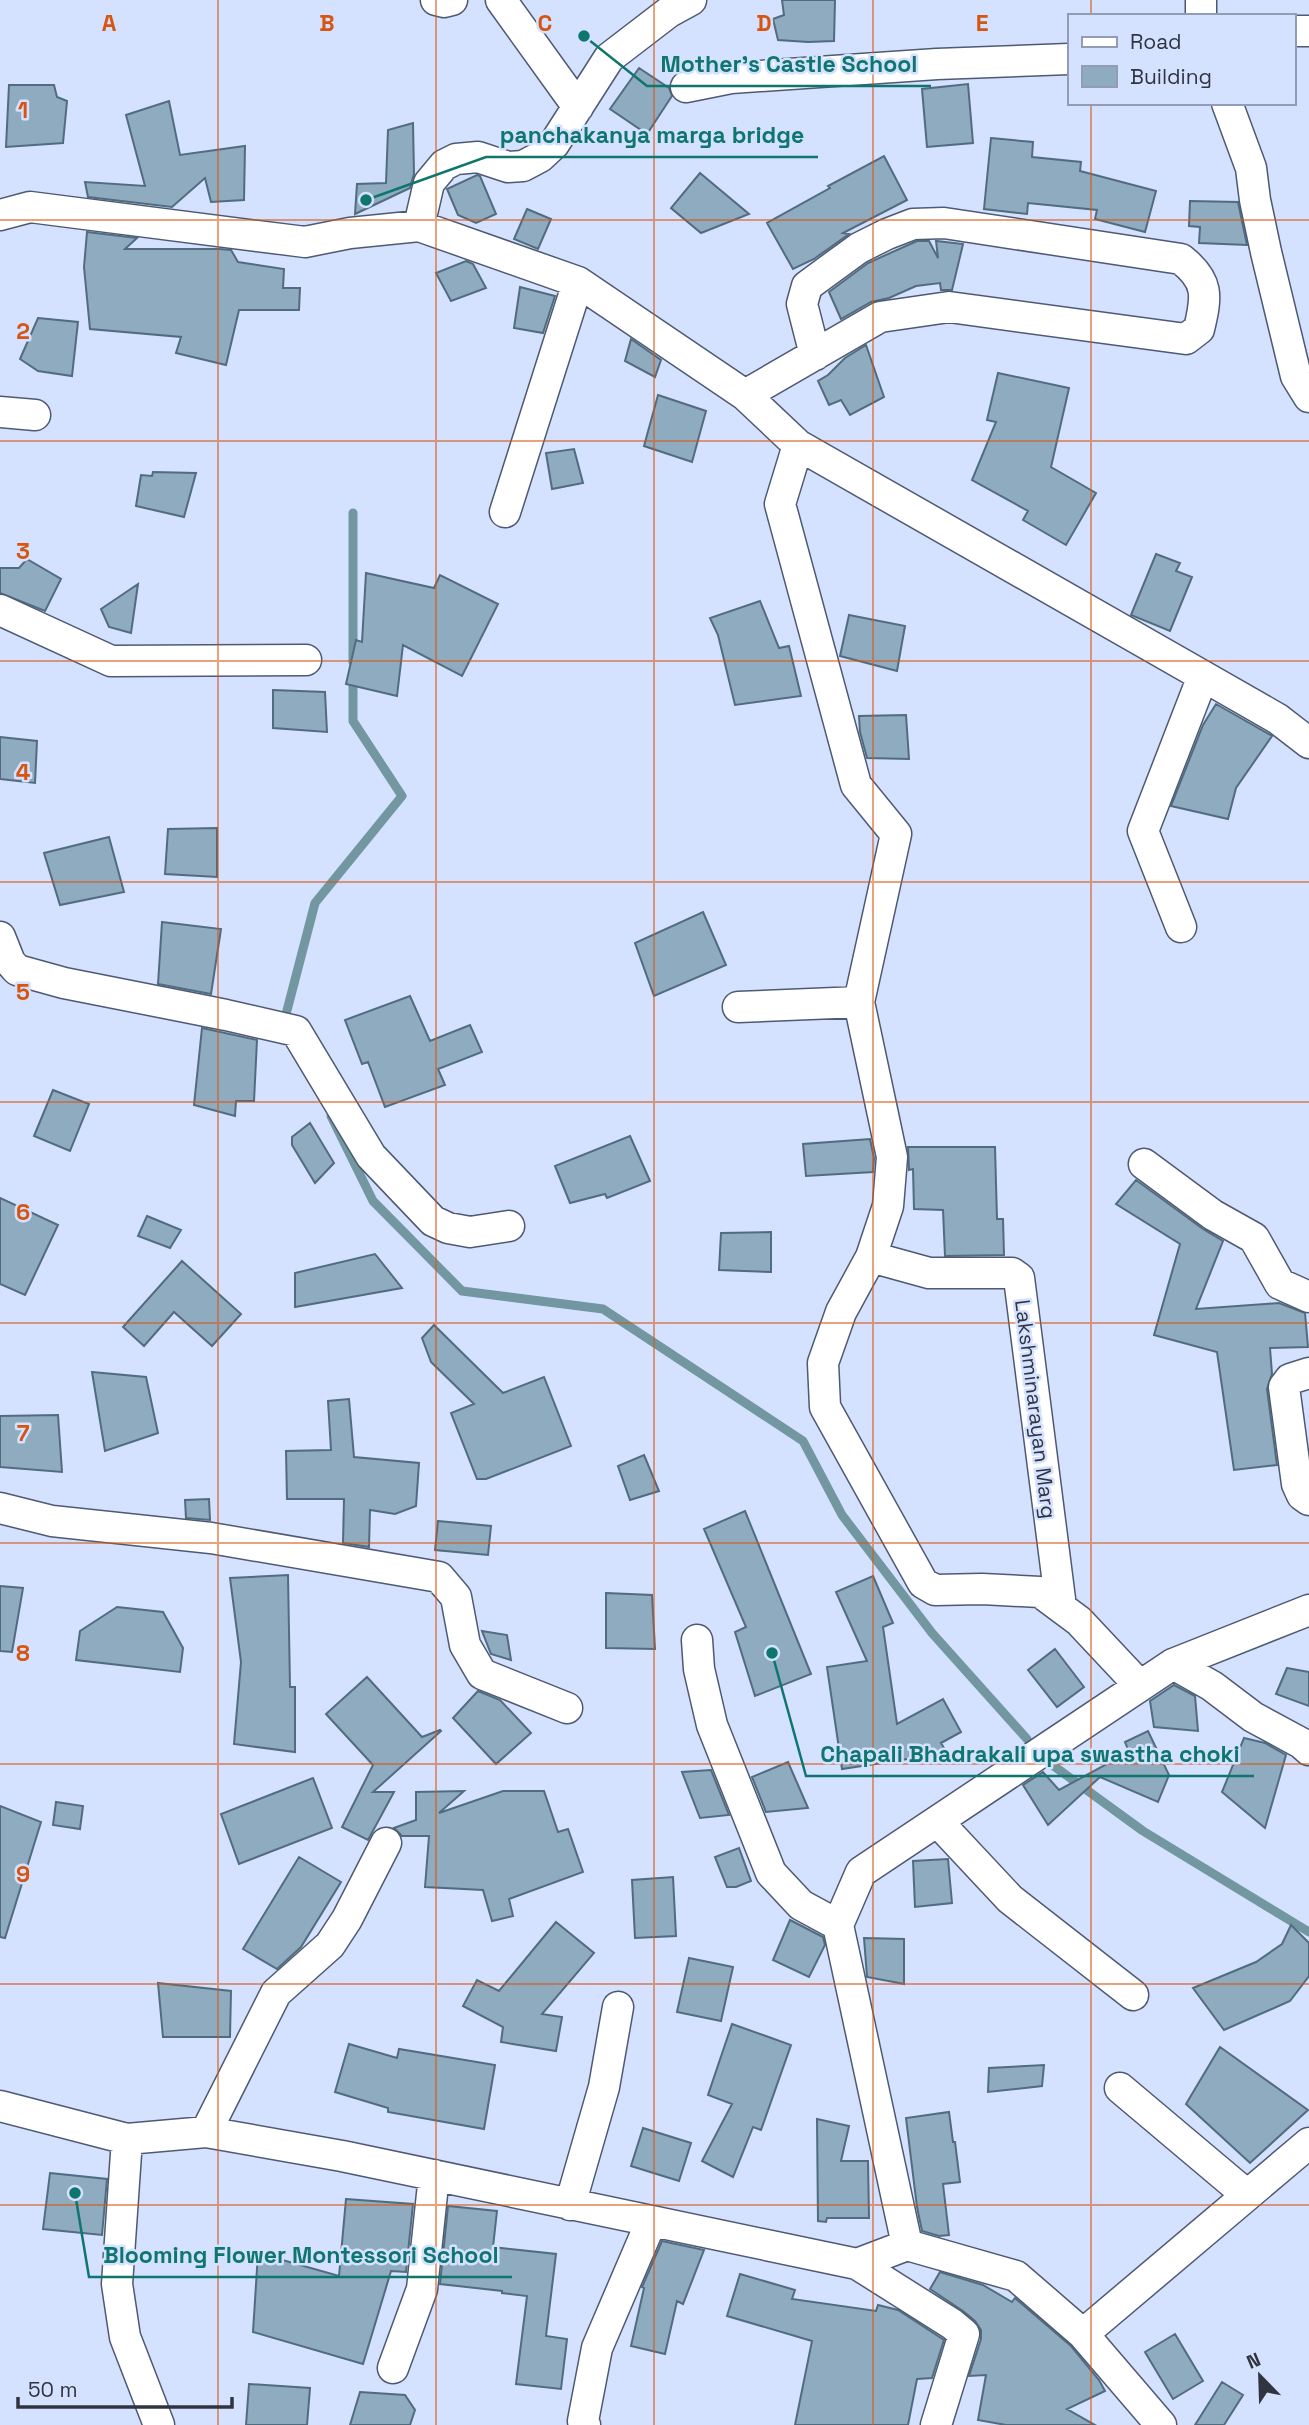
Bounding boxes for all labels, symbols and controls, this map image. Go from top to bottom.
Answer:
text: A [102,8,117,38]
text: B [319,8,335,38]
text: C [538,8,552,38]
text: D [756,8,772,38]
text: E [976,8,988,38]
legend [1068,14,1295,105]
text: Road [1130,28,1182,55]
callout: Mother's Castle School [647,42,931,86]
text: Mother's Castle School [661,49,917,79]
text: Building [1130,63,1212,90]
text: 1 [18,95,28,125]
callout: panchakanya marga bridge [486,113,818,157]
text: panchakanya marga bridge [500,120,804,150]
text: 2 [16,316,30,346]
text: 3 [16,536,30,566]
text: 4 [16,757,31,787]
text: 5 [16,977,30,1007]
text: 6 [16,1197,30,1227]
street label: Lakshminarayan Marg [1009,1298,1063,1520]
text: 7 [17,1418,30,1448]
text: 8 [16,1638,30,1668]
callout: Chapali Bhadrakali upa swastha choki [806,1732,1254,1776]
text: Chapali Bhadrakali upa swastha choki [820,1739,1240,1769]
text: 9 [16,1859,30,1889]
callout: Blooming Flower Montessori School [89,2233,512,2277]
text: Blooming Flower Montessori School [103,2240,499,2270]
north arrow [1225,2341,1295,2411]
text: N [1243,2347,1264,2375]
scale bar [18,2366,231,2410]
text: 50 m [28,2376,78,2403]

